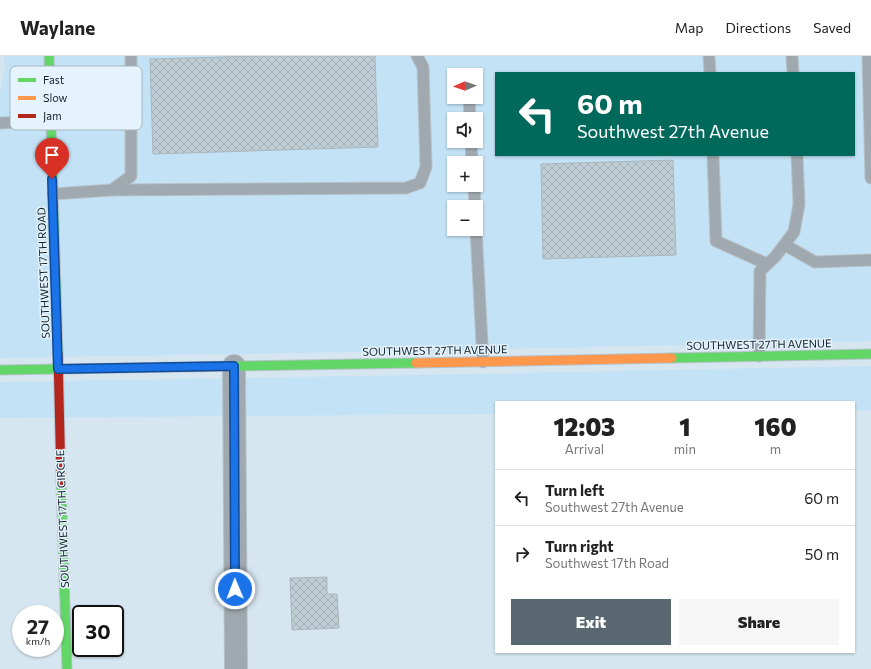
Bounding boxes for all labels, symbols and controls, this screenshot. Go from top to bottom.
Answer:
text: Waylane [20,16,95,39]
text: Map [675,19,704,36]
text: Directions [726,19,791,36]
text: Saved [813,19,851,36]
legend [10,66,142,130]
north arrow [447,68,483,104]
map controls [447,68,483,236]
text: Fast [43,73,65,86]
text: 60 m [577,86,643,120]
icon: left [511,88,563,140]
text: Slow [43,91,68,104]
text: Jam [43,109,62,123]
button: sound [447,112,483,148]
text: Southwest 27th Avenue [577,120,769,142]
pin [35,138,69,179]
icon: arrive [41,144,63,166]
button: + [447,156,483,192]
button: − [447,200,483,236]
street label: SOUTHWEST 17TH ROAD [34,207,52,339]
street label: SOUTHWEST 27TH AVENUE [686,336,832,352]
street label: SOUTHWEST 27TH AVENUE [362,342,508,358]
text: 12:03 [553,412,615,441]
text: 1 [679,412,690,441]
text: 160 [754,412,797,441]
text: Arrival [565,441,604,457]
text: min [674,441,696,457]
text: m [770,441,781,457]
street label: SOUTHWEST 17TH CIRCLE [53,450,71,588]
text: Turn left [545,481,604,499]
icon: left [511,487,533,509]
text: 60 m [804,489,839,507]
text: Southwest 27th Avenue [545,499,684,515]
text: Turn right [545,537,614,555]
icon: right [511,543,533,565]
text: 50 m [805,545,839,563]
text: Southwest 17th Road [545,555,669,571]
position arrow [214,568,256,610]
button: Exit [511,599,671,645]
button: Share [679,599,839,645]
speed limit sign: 30 [72,605,124,657]
text: 27 [27,614,49,638]
text: km/h [26,635,50,647]

